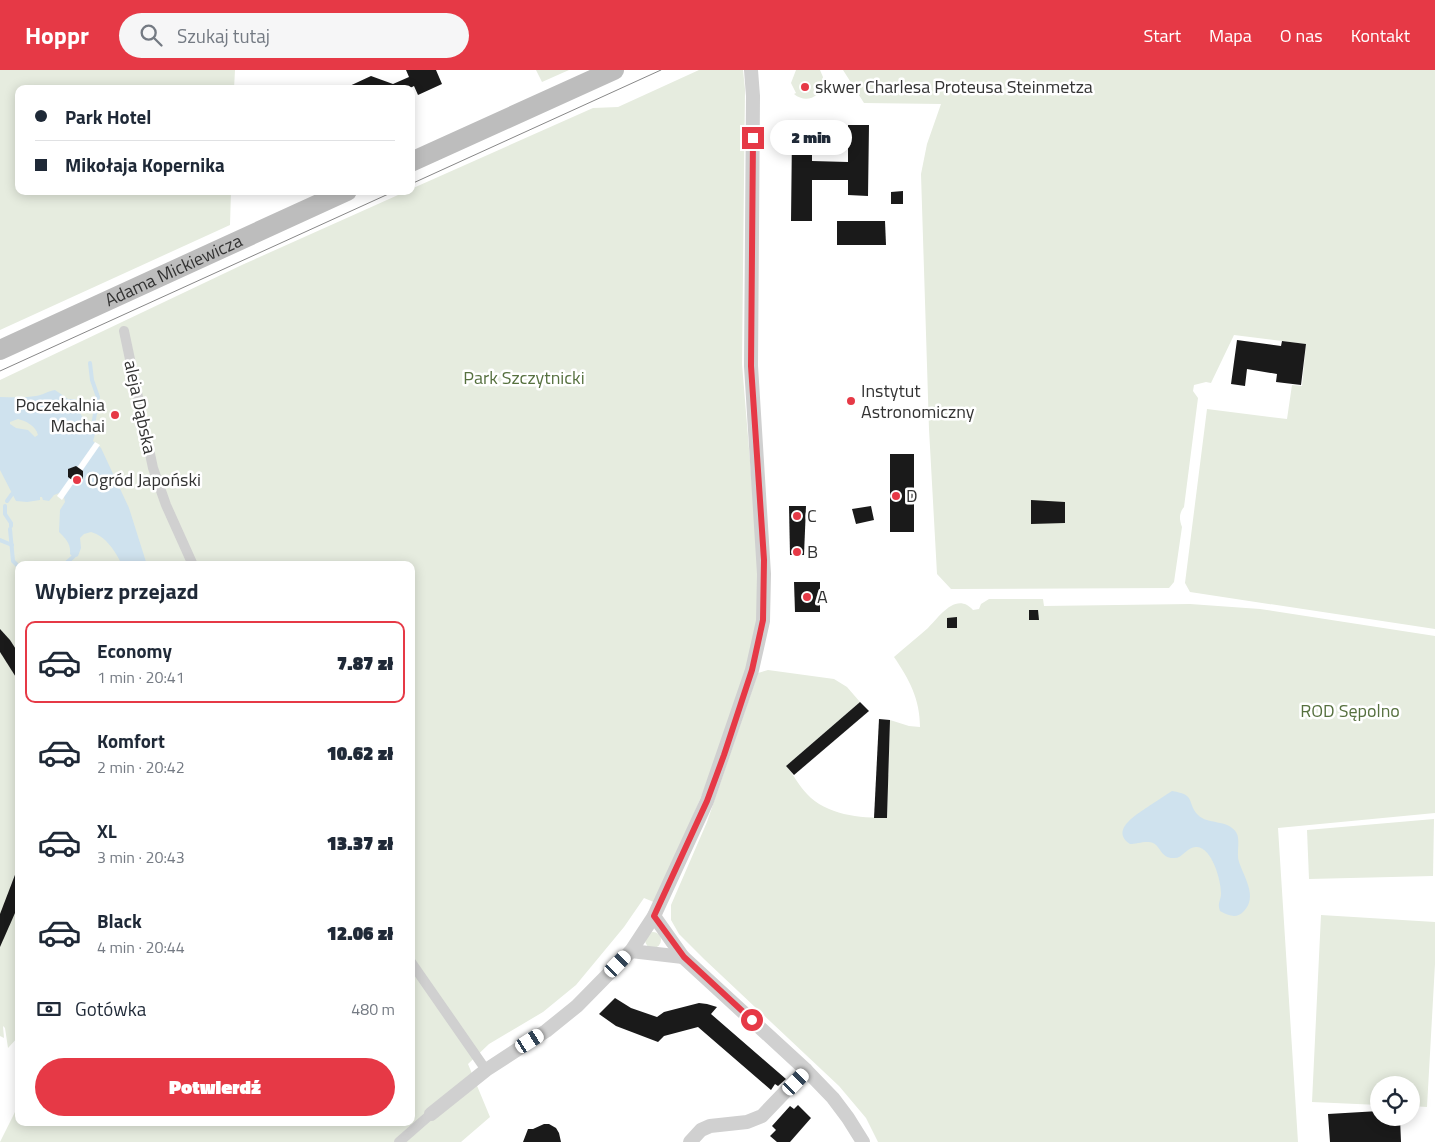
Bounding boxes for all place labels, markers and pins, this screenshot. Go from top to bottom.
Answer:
place label: skwer Charlesa Proteusa Steinmetza [815,73,1093,100]
marker: skwer Charlesa Proteusa Steinmetza [799,81,811,93]
place label: Instytut Astronomiczny [861,377,975,425]
place label: Poczekalnia Machai [15,391,105,439]
marker: Instytut Astronomiczny [845,395,857,407]
marker: Poczekalnia Machai [109,409,121,421]
place label: Ogród Japoński [87,466,201,493]
marker: Ogród Japoński [71,474,83,486]
place label: D [906,482,918,509]
marker: D [890,490,902,502]
place label: C [807,502,817,529]
marker: C [791,510,803,522]
place label: B [807,538,818,565]
marker: B [791,546,803,558]
place label: A [817,583,828,610]
marker: A [801,591,813,603]

